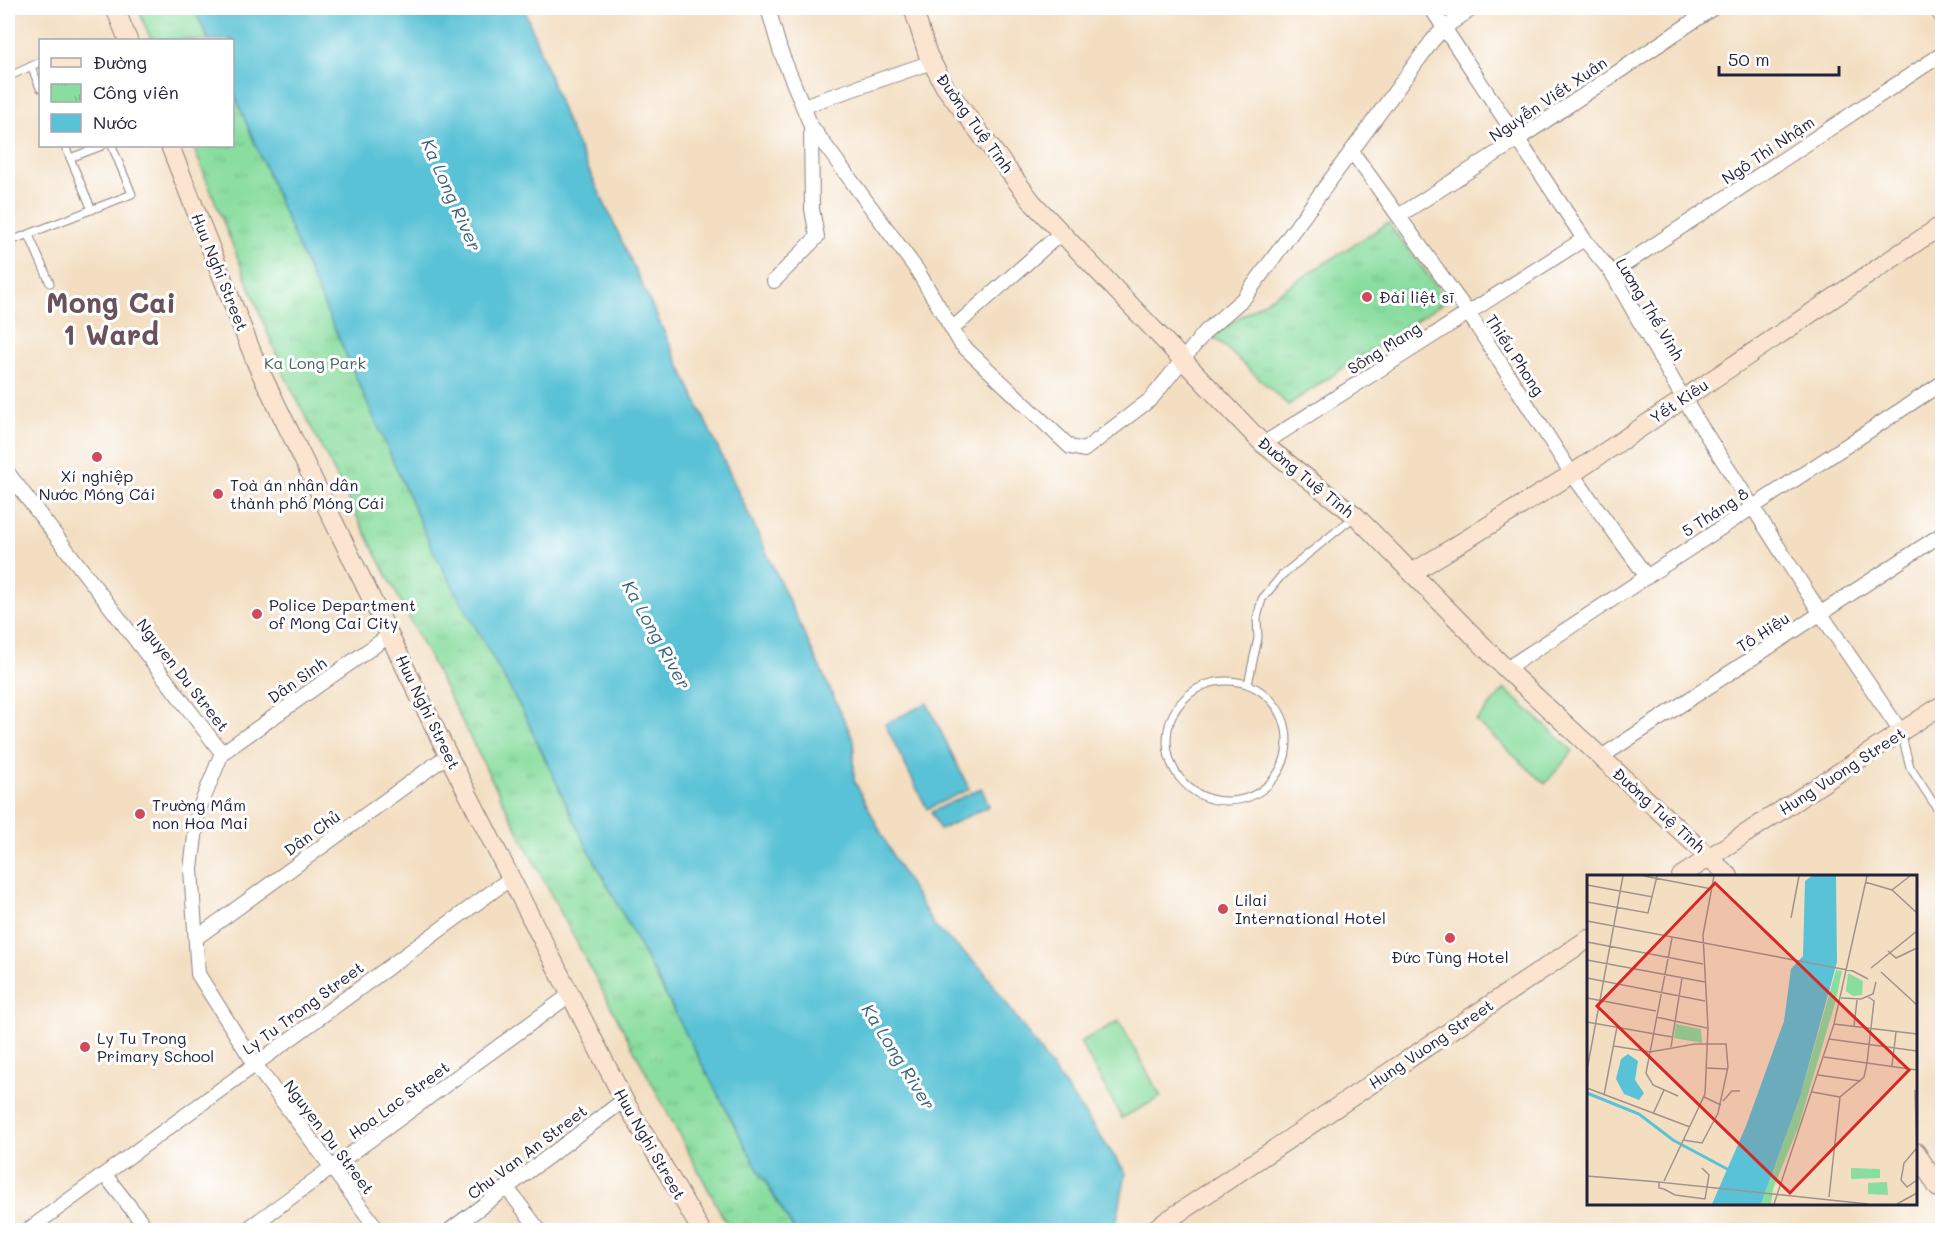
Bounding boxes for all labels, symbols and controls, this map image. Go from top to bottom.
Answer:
legend [39,39,234,147]
scale bar [1719,39,1839,77]
text: 50 m [1728,47,1770,71]
text: Đường [93,50,147,74]
street label: Nguyễn Viết Xuân [1485,51,1611,146]
street label: Đường Tuệ Tĩnh [932,69,1018,176]
text: Công viên [93,80,179,104]
text: Nước [93,110,137,134]
street label: Ngô Thì Nhậm [1717,111,1818,188]
water label: Ka Long River [416,134,487,255]
street label: Huu Nghi Street [187,210,254,334]
street label: Lương Thế Vinh [1612,254,1689,364]
district label: Mong Cai 1 Ward [46,284,176,352]
place label: Đài liệt sĩ [1379,286,1455,307]
marker: Đài liệt sĩ [1360,290,1374,304]
street label: Thiếu Phong [1481,310,1550,399]
street label: Sông Mang [1343,317,1424,378]
park label: Ka Long Park [264,352,366,373]
street label: Yết Kiêu [1646,373,1712,428]
street label: Đường Tuệ Tĩnh [1254,431,1359,522]
marker: Xí nghiệp Nước Móng Cái [90,450,104,464]
place label: Xí nghiệp Nước Móng Cái [39,465,155,504]
place label: Toà án nhân dân thành phố Móng Cái [230,474,384,513]
street label: 5 Tháng 8 [1677,482,1752,541]
marker: Toà án nhân dân thành phố Móng Cái [211,487,225,501]
water label: Ka Long River [617,576,697,693]
place label: Police Department of Mong Cai City [269,594,416,633]
marker: Police Department of Mong Cai City [250,607,264,621]
street label: Tô Hiệu [1732,607,1793,656]
street label: Nguyen Du Street [133,614,234,735]
street label: Huu Nghi Street [392,651,465,773]
street label: Dân Sinh [263,652,330,707]
street label: Hung Vuong Street [1775,722,1909,819]
street label: Đường Tuệ Tĩnh [1609,762,1710,857]
place label: Trường Mầm non Hoa Mai [152,794,248,833]
street label: Dân Chủ [280,805,344,860]
marker: Trường Mầm non Hoa Mai [133,807,147,821]
inset map [1587,875,1917,1205]
place label: Lilai International Hotel [1235,889,1386,928]
marker: Lilai International Hotel [1216,902,1230,916]
marker: Đức Tùng Hotel [1443,931,1457,945]
place label: Đức Tùng Hotel [1391,946,1509,967]
street label: Ly Tu Trong Street [238,956,368,1059]
street label: Hung Vuong Street [1364,994,1497,1093]
water label: Ka Long River [857,999,941,1114]
place label: Ly Tu Trong Primary School [97,1027,214,1066]
marker: Ly Tu Trong Primary School [78,1040,92,1054]
street label: Hoa Lac Street [344,1056,453,1143]
street label: Nguyen Du Street [280,1075,379,1198]
street label: Huu Nghi Street [610,1084,691,1203]
street label: Chu Van An Street [463,1100,591,1203]

